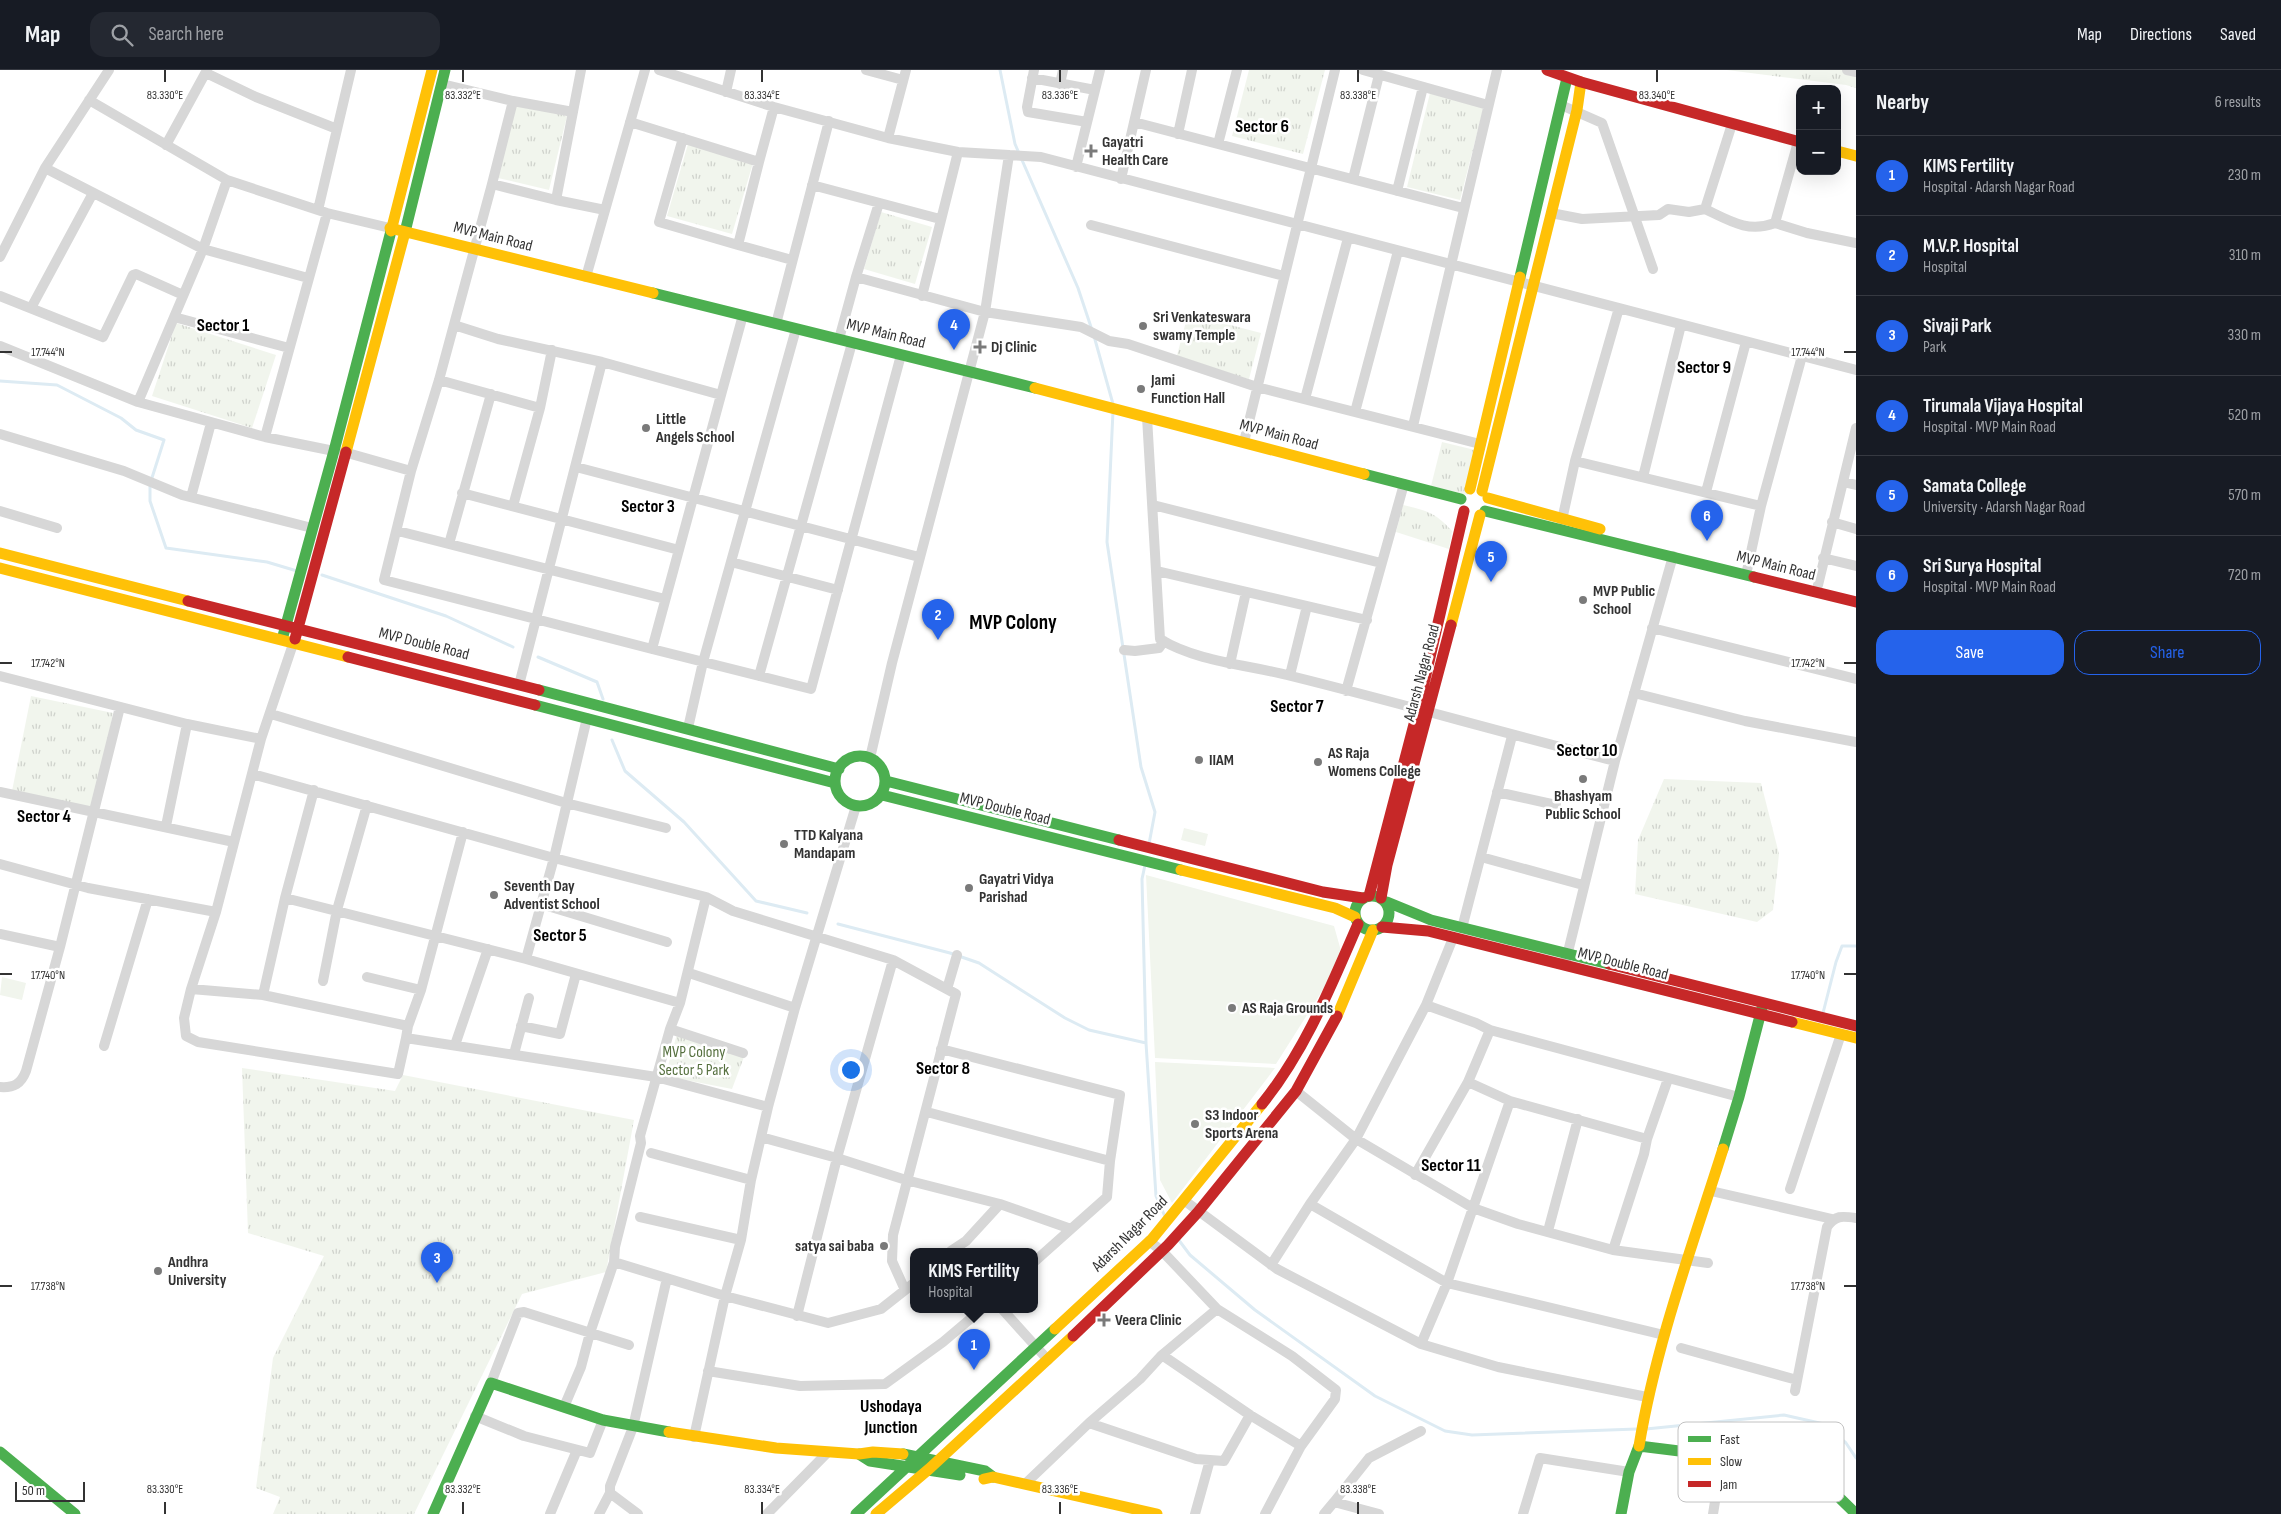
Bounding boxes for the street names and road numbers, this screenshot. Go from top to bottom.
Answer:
street label: MVP Main Road [452,218,534,256]
street label: MVP Main Road [845,315,927,353]
street label: MVP Main Road [1238,415,1320,455]
street label: MVP Main Road [1735,547,1817,585]
street label: Adarsh Nagar Road [1400,623,1444,724]
street label: MVP Double Road [377,624,471,664]
street label: MVP Double Road [958,789,1052,829]
street label: MVP Double Road [1576,944,1670,984]
street label: Adarsh Nagar Road [1087,1192,1172,1277]

